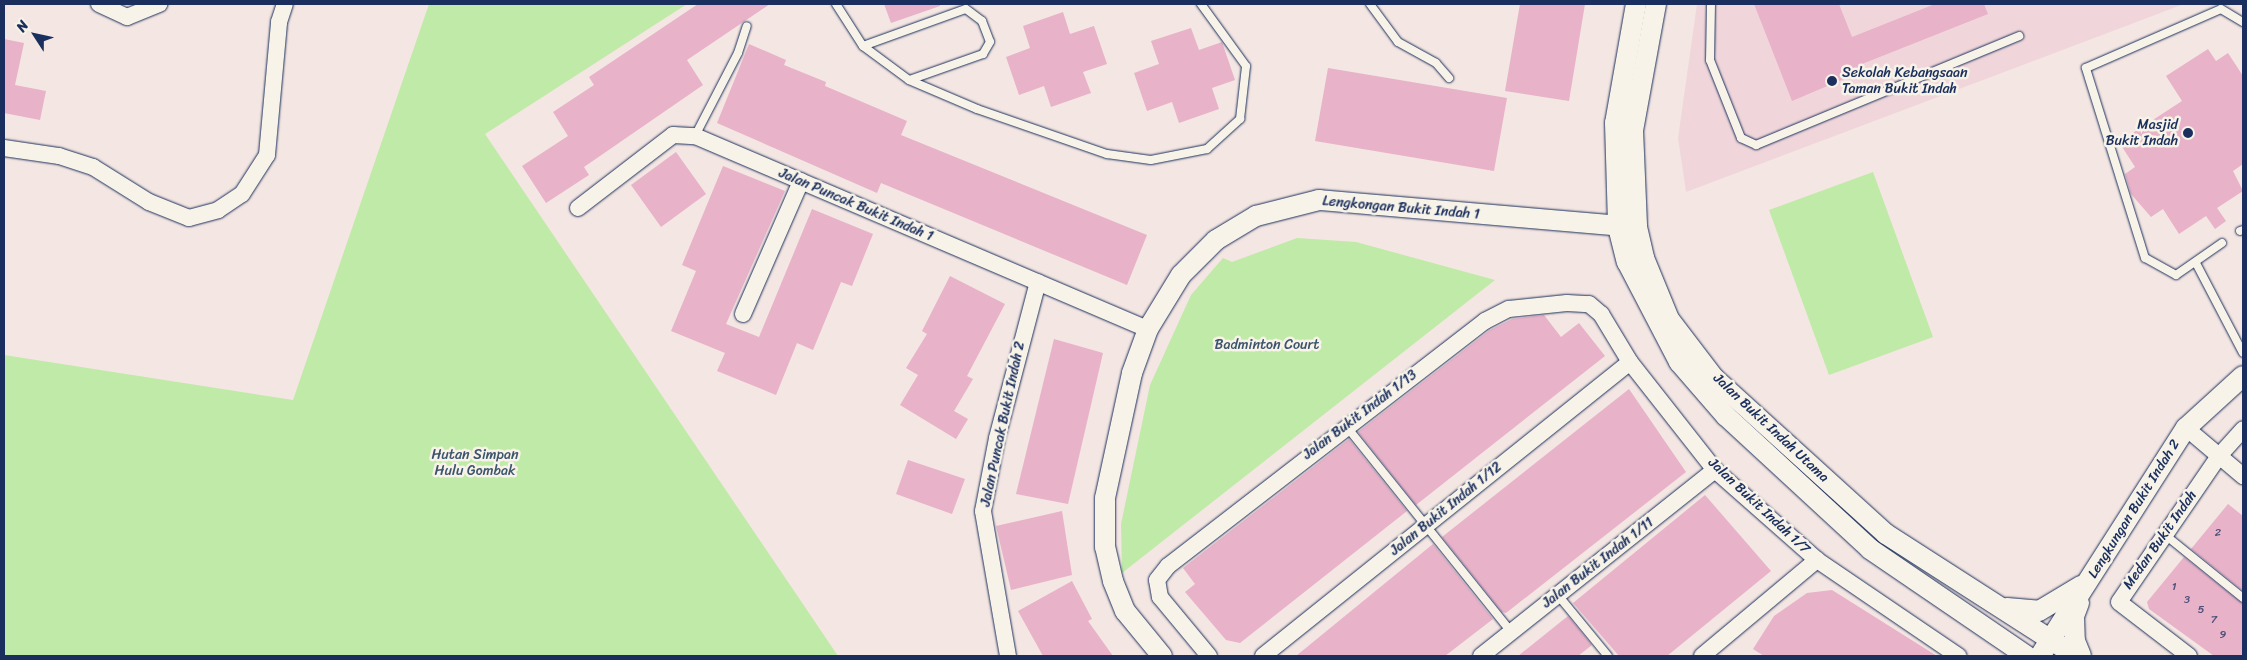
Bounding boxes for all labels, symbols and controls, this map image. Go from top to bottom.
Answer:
north arrow [10,10,60,60]
text: N [9,15,35,37]
place label: Sekolah Kebangsaan Taman Bukit Indah [1842,65,1968,98]
marker: Sekolah Kebangsaan Taman Bukit Indah [1826,75,1838,87]
place label: Masjid Bukit Indah [2106,117,2178,150]
marker: Masjid Bukit Indah [2182,127,2194,139]
street label: Jalan Puncak Bukit Indah 1 [776,165,936,245]
street label: Lengkongan Bukit Indah 1 [1322,193,1480,223]
park label: Badminton Court [1215,337,1319,353]
street label: Jalan Puncak Bukit Indah 2 [977,340,1029,508]
street label: Jalan Bukit Indah 1/13 [1300,367,1420,463]
street label: Jalan Bukit Indah Utama [1710,370,1832,486]
street label: Lengkungan Bukit Indah 2 [2084,437,2184,581]
park label: Hutan Simpan Hulu Gombak [431,447,519,480]
street label: Jalan Bukit Indah 1/7 [1705,455,1813,557]
street label: Jalan Bukit Indah 1/12 [1387,459,1505,559]
street label: Medan Bukit Indah [2120,487,2200,593]
street label: Jalan Bukit Indah 1/11 [1539,514,1657,612]
house number: 2 [2215,526,2221,540]
house number: 1 [2172,580,2176,594]
house number: 3 [2184,593,2190,607]
house number: 5 [2198,603,2204,617]
house number: 7 [2211,613,2217,627]
house number: 9 [2220,628,2226,642]

